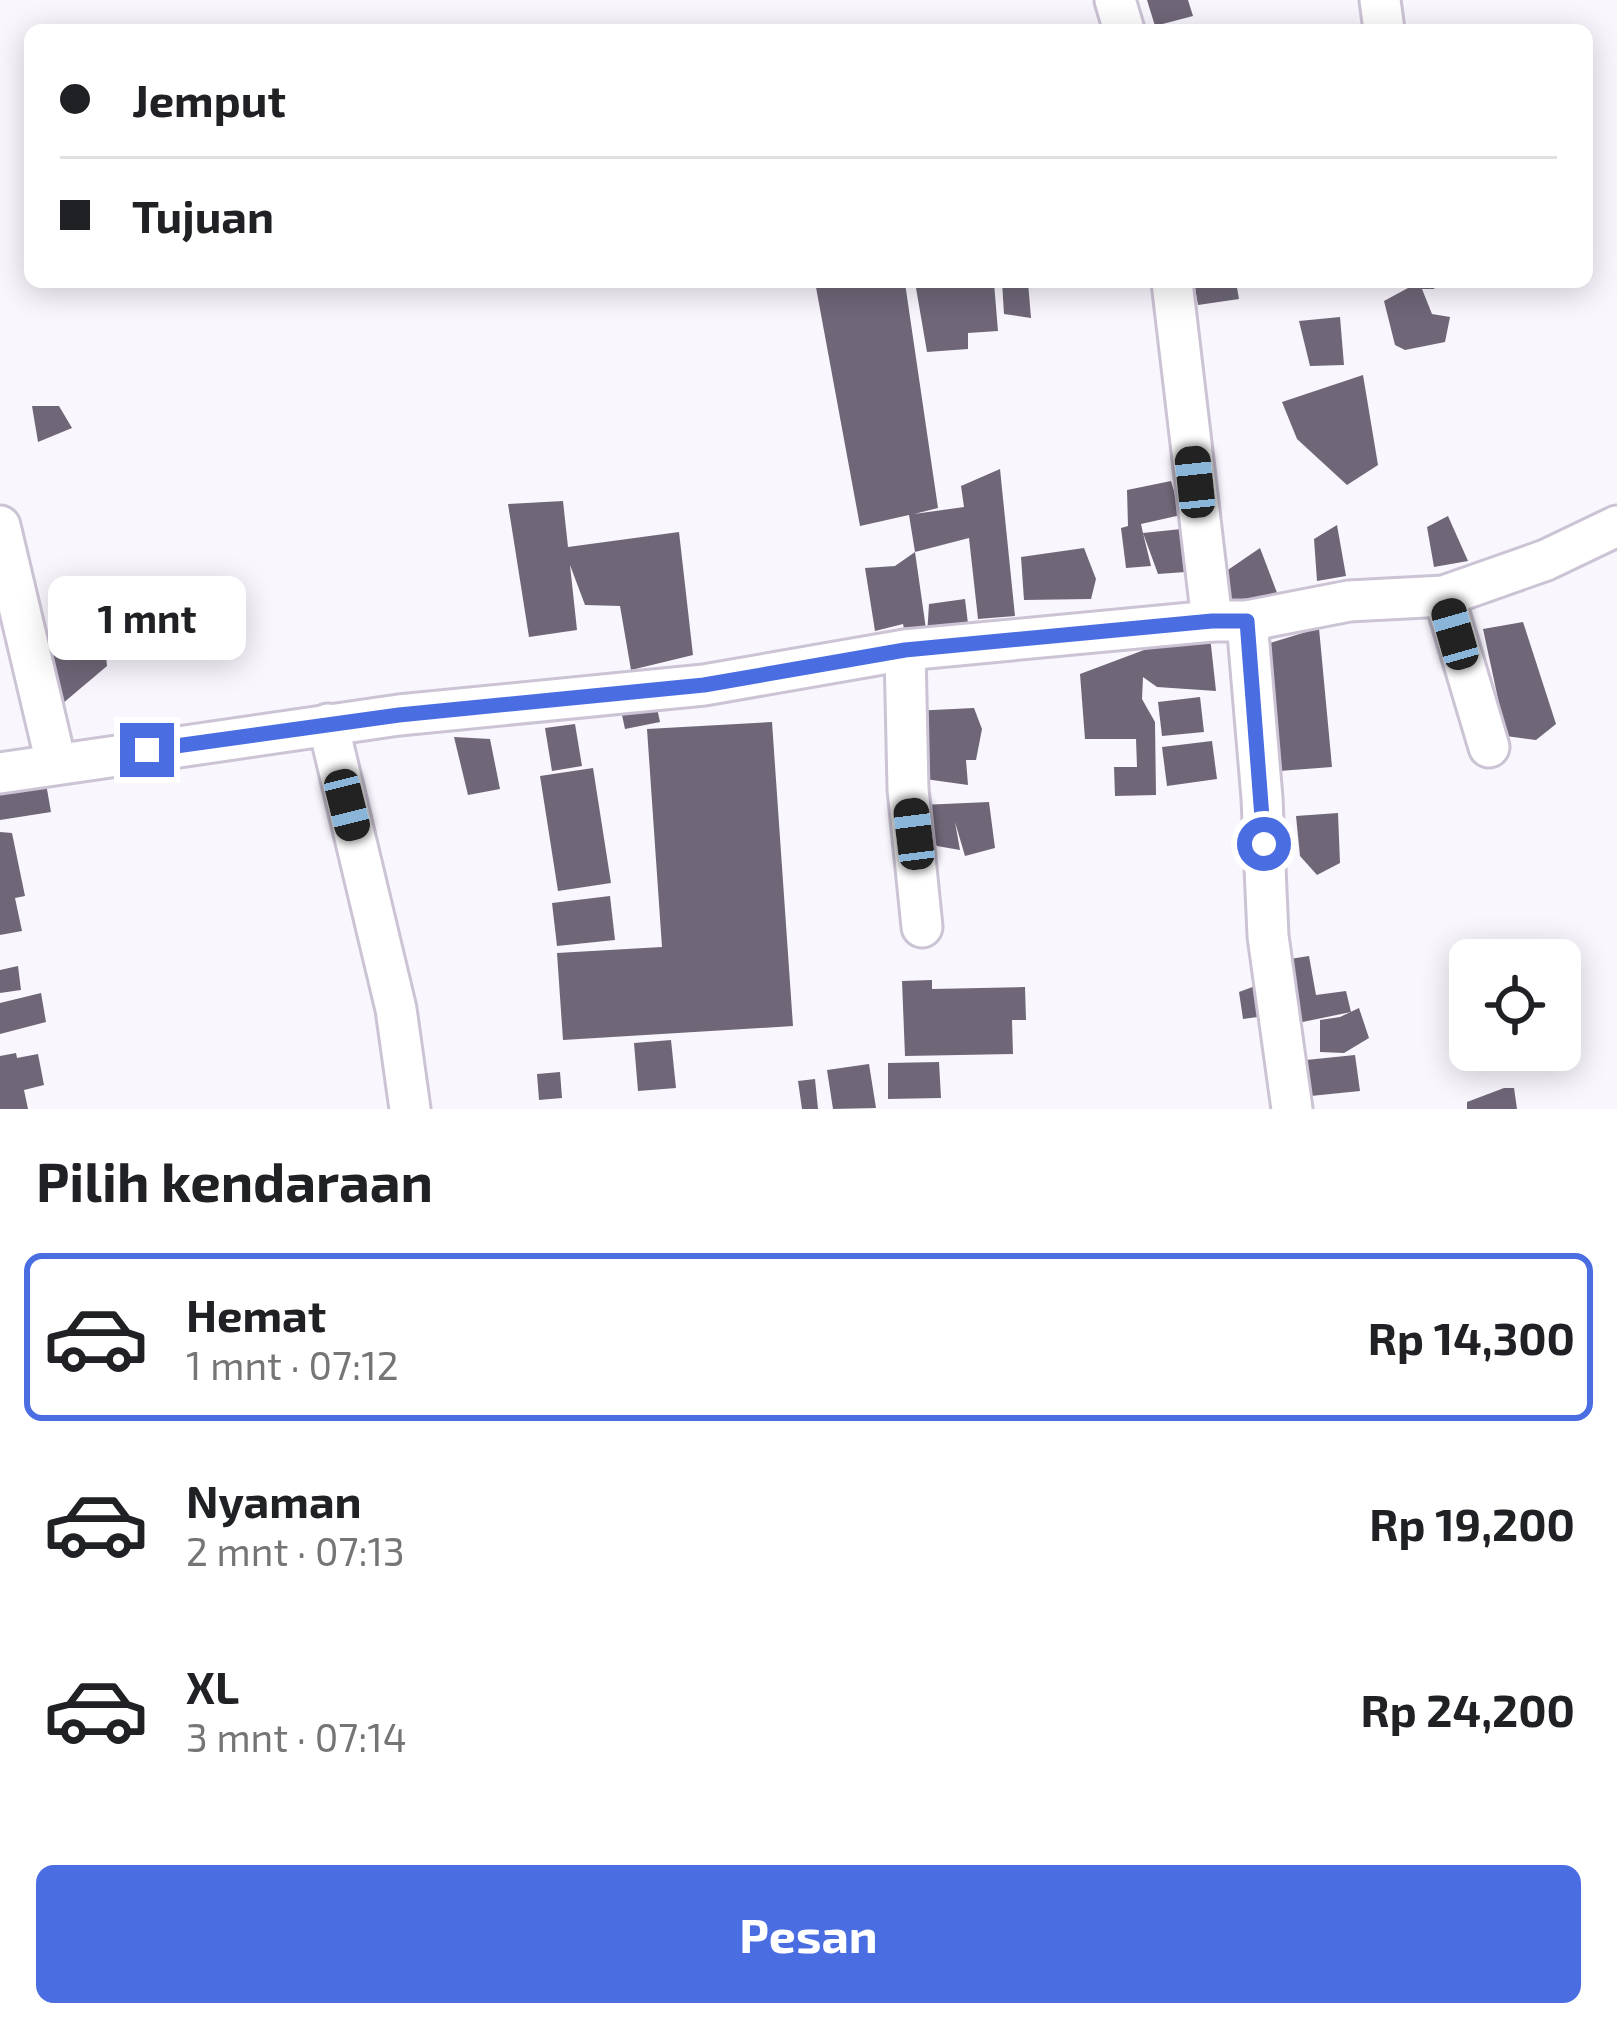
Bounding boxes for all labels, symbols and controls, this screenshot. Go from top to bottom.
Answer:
text: Jemput [132,72,286,126]
text: Tujuan [132,188,274,242]
car [1173,444,1217,520]
callout: 1 mnt [48,576,246,660]
text: 1 mnt [97,594,197,641]
car [1428,594,1482,674]
route end [120,723,174,777]
car [321,766,373,844]
car [892,796,936,872]
route start [1237,817,1291,871]
map controls [1449,939,1581,1071]
button: locate [1449,939,1581,1071]
text: Pilih kendaraan [36,1148,433,1213]
icon: car [42,1283,150,1391]
text: Hemat [186,1287,326,1341]
text: Rp 14,300 [1368,1310,1575,1364]
text: 1 mnt · 07:12 [186,1341,399,1388]
icon: car [42,1469,150,1577]
text: Nyaman [186,1473,362,1527]
text: Rp 19,200 [1369,1496,1575,1550]
text: 2 mnt · 07:13 [186,1527,405,1574]
icon: car [42,1655,150,1763]
text: XL [186,1659,239,1713]
text: Rp 24,200 [1361,1682,1575,1736]
text: 3 mnt · 07:14 [186,1713,407,1760]
button: Pesan [36,1865,1581,2003]

